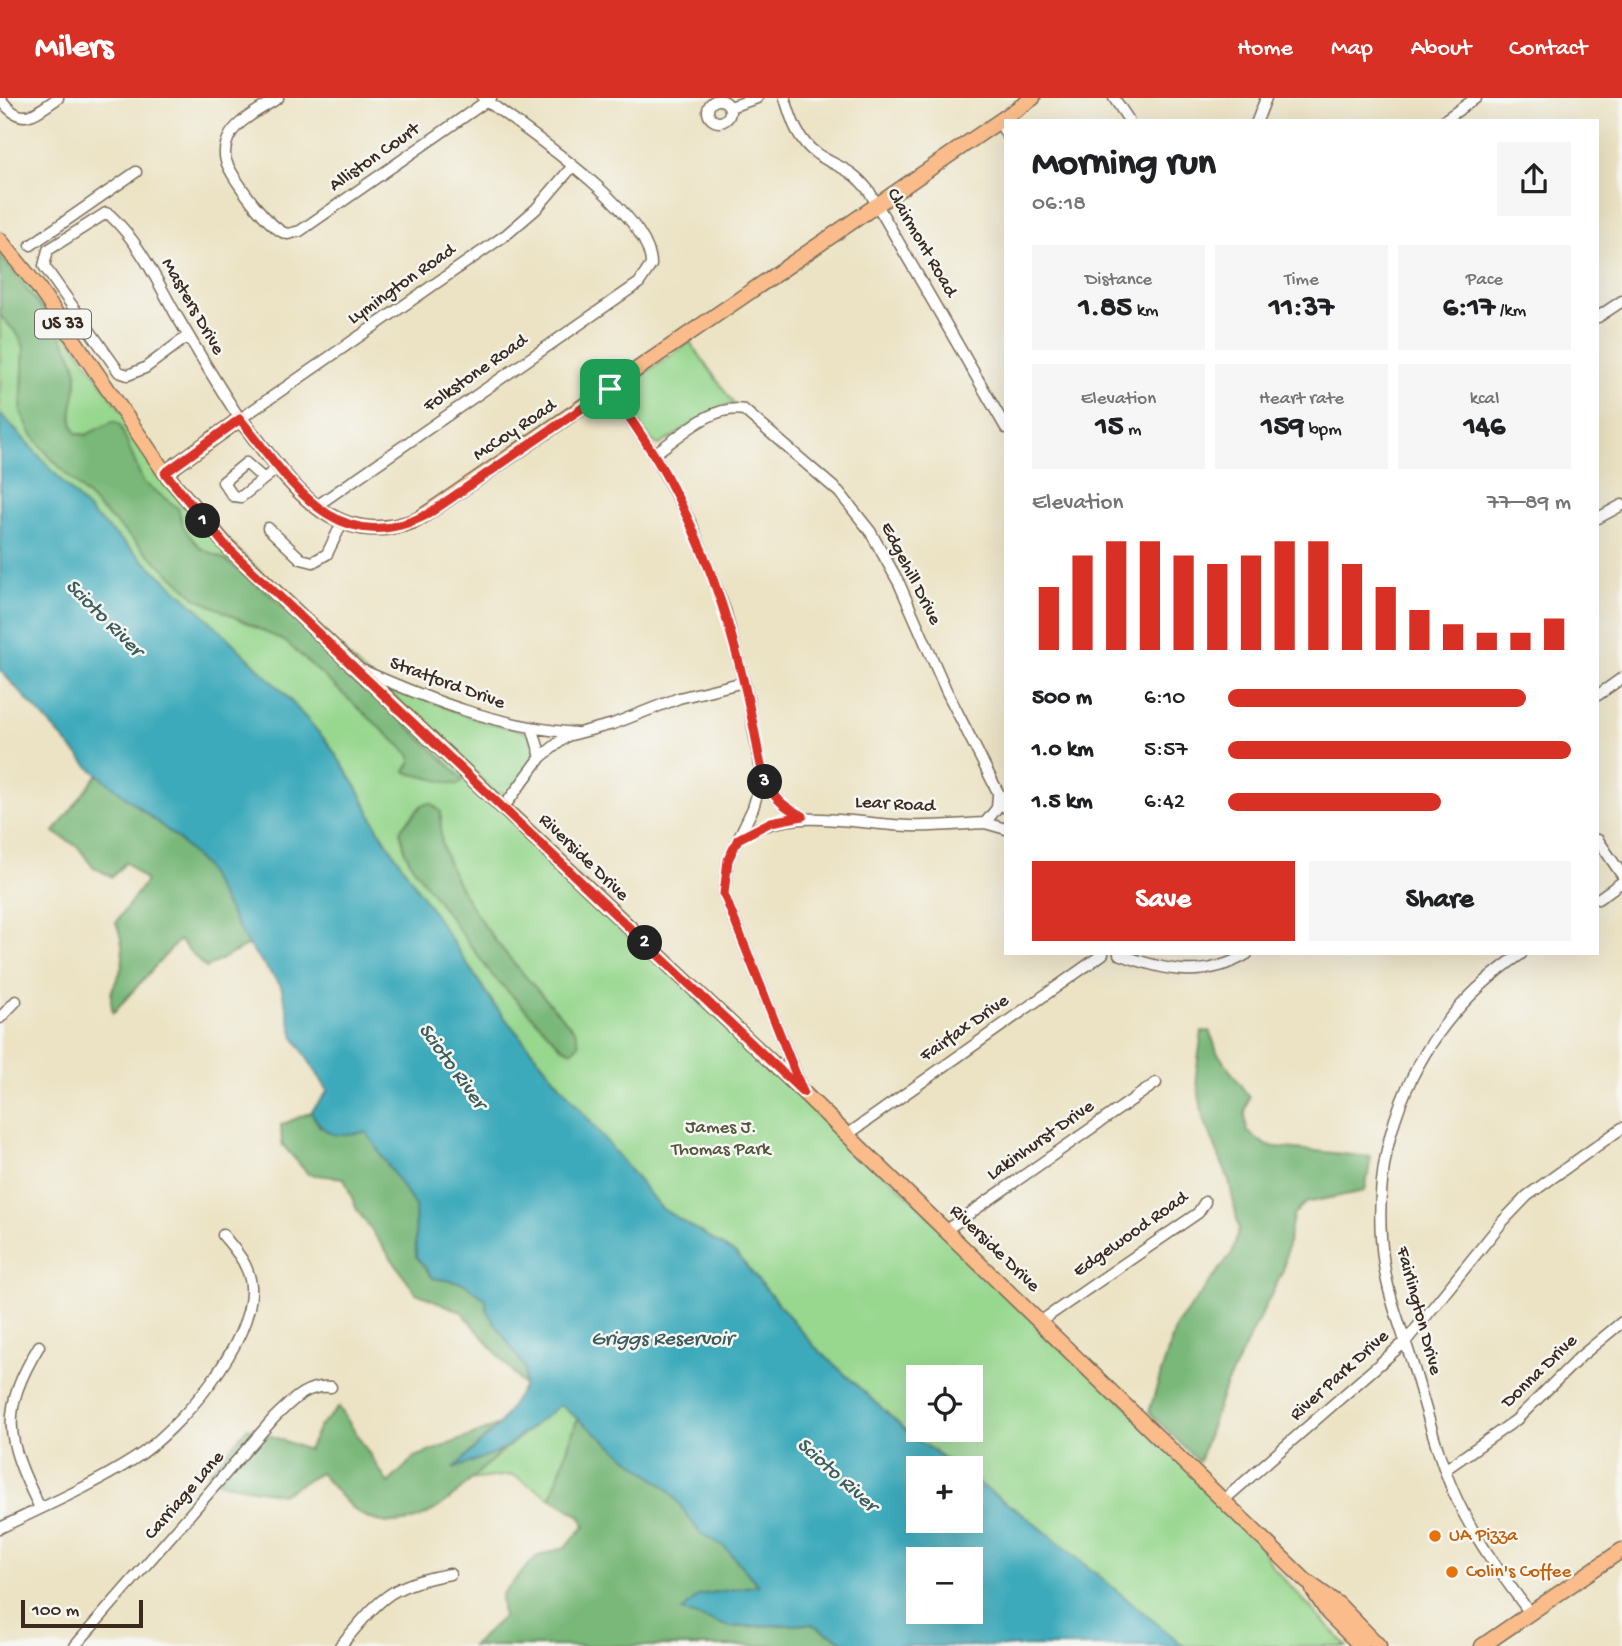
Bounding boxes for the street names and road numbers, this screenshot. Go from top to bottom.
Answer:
street label: Alliston Court [325,117,427,198]
street label: Clairmont Road [881,184,962,303]
street label: Lymington Road [344,238,462,331]
street label: Masters Drive [155,255,229,360]
road number: US 33 [35,309,91,338]
street label: Folkstone Road [419,329,534,419]
street label: McCoy Road [469,394,562,467]
street label: Edgehill Drive [874,519,946,629]
street label: Stratford Drive [386,652,508,716]
street label: Lear Road [854,791,937,819]
street label: Riverside Drive [533,809,633,907]
street label: Fairfax Drive [915,990,1014,1069]
street label: Lakinhurst Drive [983,1095,1099,1186]
street label: Edgewood Road [1069,1186,1194,1283]
street label: Riverside Drive [944,1200,1044,1298]
street label: Fairlington Drive [1390,1243,1446,1378]
street label: River Park Drive [1286,1325,1395,1427]
street label: Donna Drive [1496,1330,1583,1415]
street label: Carriage Lane [140,1447,230,1545]

